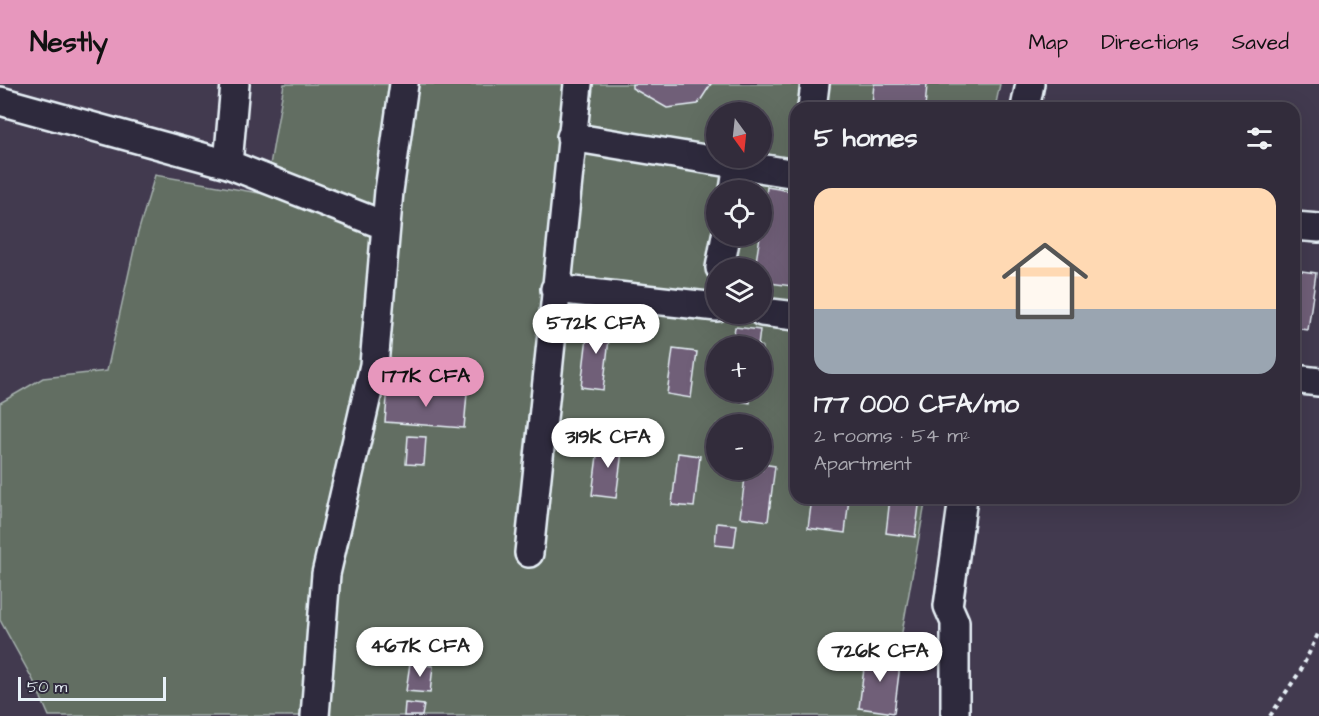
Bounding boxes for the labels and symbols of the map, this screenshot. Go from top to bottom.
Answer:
north arrow [706,102,772,168]
pin: 572K CFA [534,304,658,355]
pin: 177K CFA [364,357,488,408]
pin: 319K CFA [546,418,670,469]
pin: 467K CFA [358,627,482,678]
pin: 726K CFA [818,632,942,683]
scale bar [18,674,166,702]

